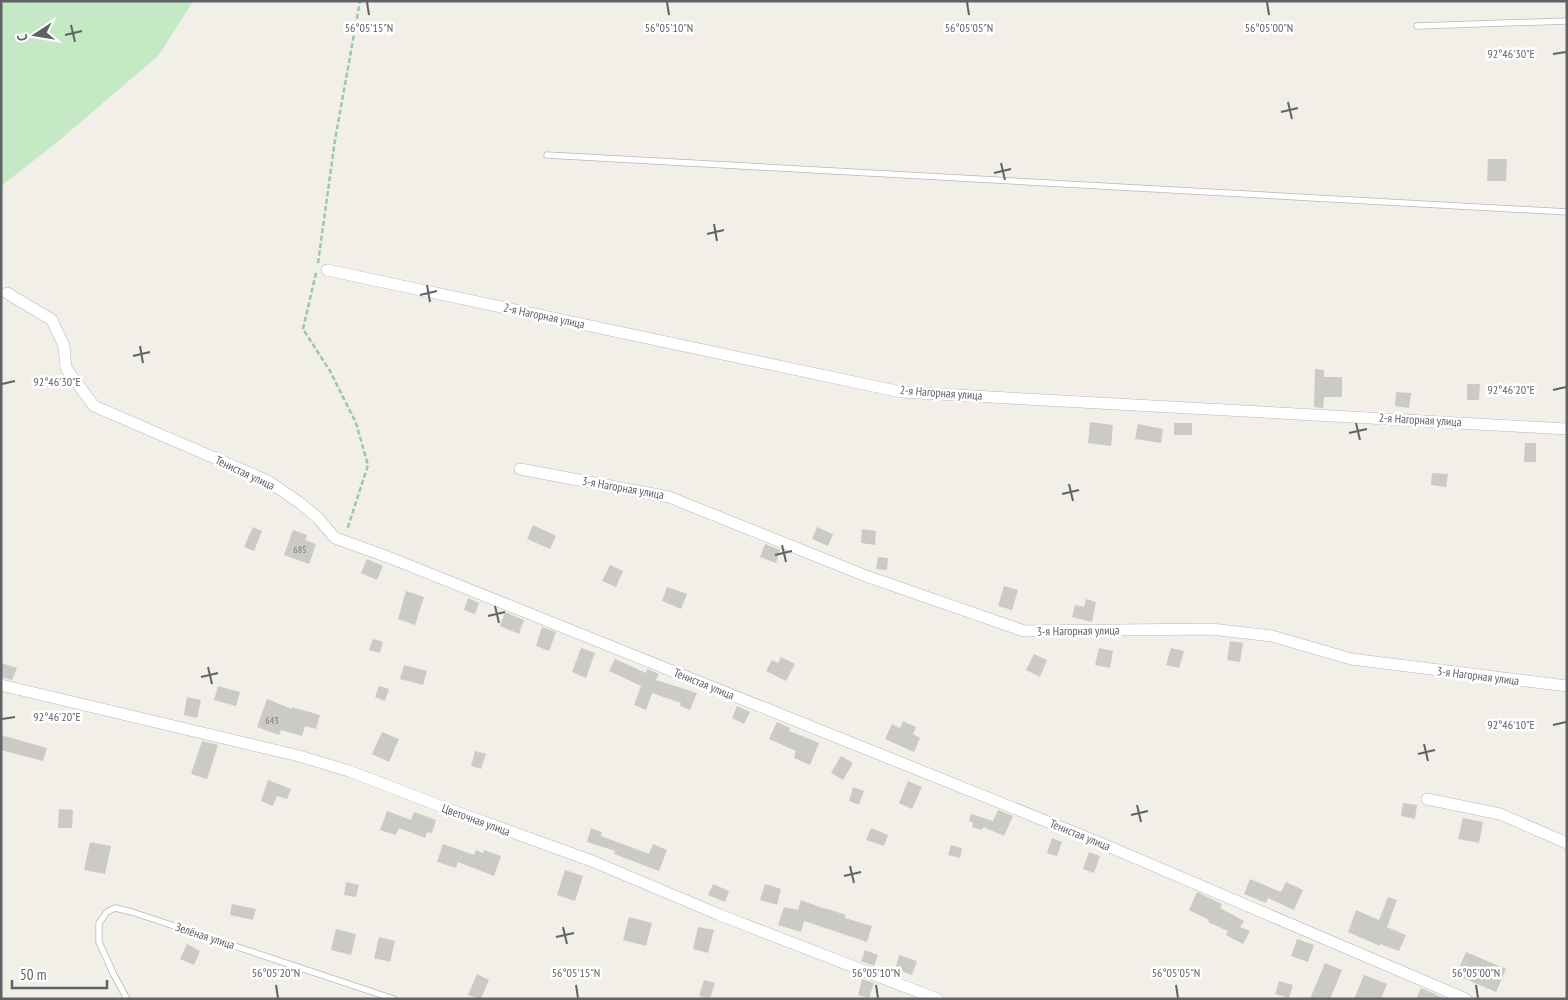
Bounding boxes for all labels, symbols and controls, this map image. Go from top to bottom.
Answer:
north arrow [10,10,60,60]
text: 56°05'15"N [345,20,393,35]
text: 56°05'10"N [645,20,693,35]
text: 56°05'05"N [945,20,993,35]
text: 56°05'00"N [1245,20,1293,35]
text: С [13,32,32,43]
text: 92°46'30"E [1487,46,1535,61]
street label: 2-я Нагорная улица [502,300,586,332]
text: 92°46'30"E [33,374,81,389]
street label: 2-я Нагорная улица [899,382,983,403]
text: 92°46'20"E [1487,382,1535,397]
street label: 2-я Нагорная улица [1378,410,1462,429]
street label: Тенистая улица [213,452,278,493]
street label: 3-я Нагорная улица [581,473,665,502]
house number: 685 [293,543,307,556]
street label: 3-я Нагорная улица [1036,622,1120,639]
street label: 3-я Нагорная улица [1436,663,1520,688]
street label: Тенистая улица [672,665,737,703]
text: 92°46'20"E [33,709,81,724]
house number: 643 [265,714,279,727]
text: 92°46'10"E [1487,717,1535,732]
street label: Цветочная улица [440,800,513,839]
street label: Тенистая улица [1048,816,1113,854]
street label: Зелёная улица [174,919,237,952]
scale bar [12,958,108,990]
text: 50 m [20,965,46,984]
text: 56°05'20"N [252,965,300,980]
text: 56°05'15"N [552,965,600,980]
text: 56°05'10"N [852,965,900,980]
text: 56°05'05"N [1152,965,1200,980]
text: 56°05'00"N [1452,965,1500,980]

